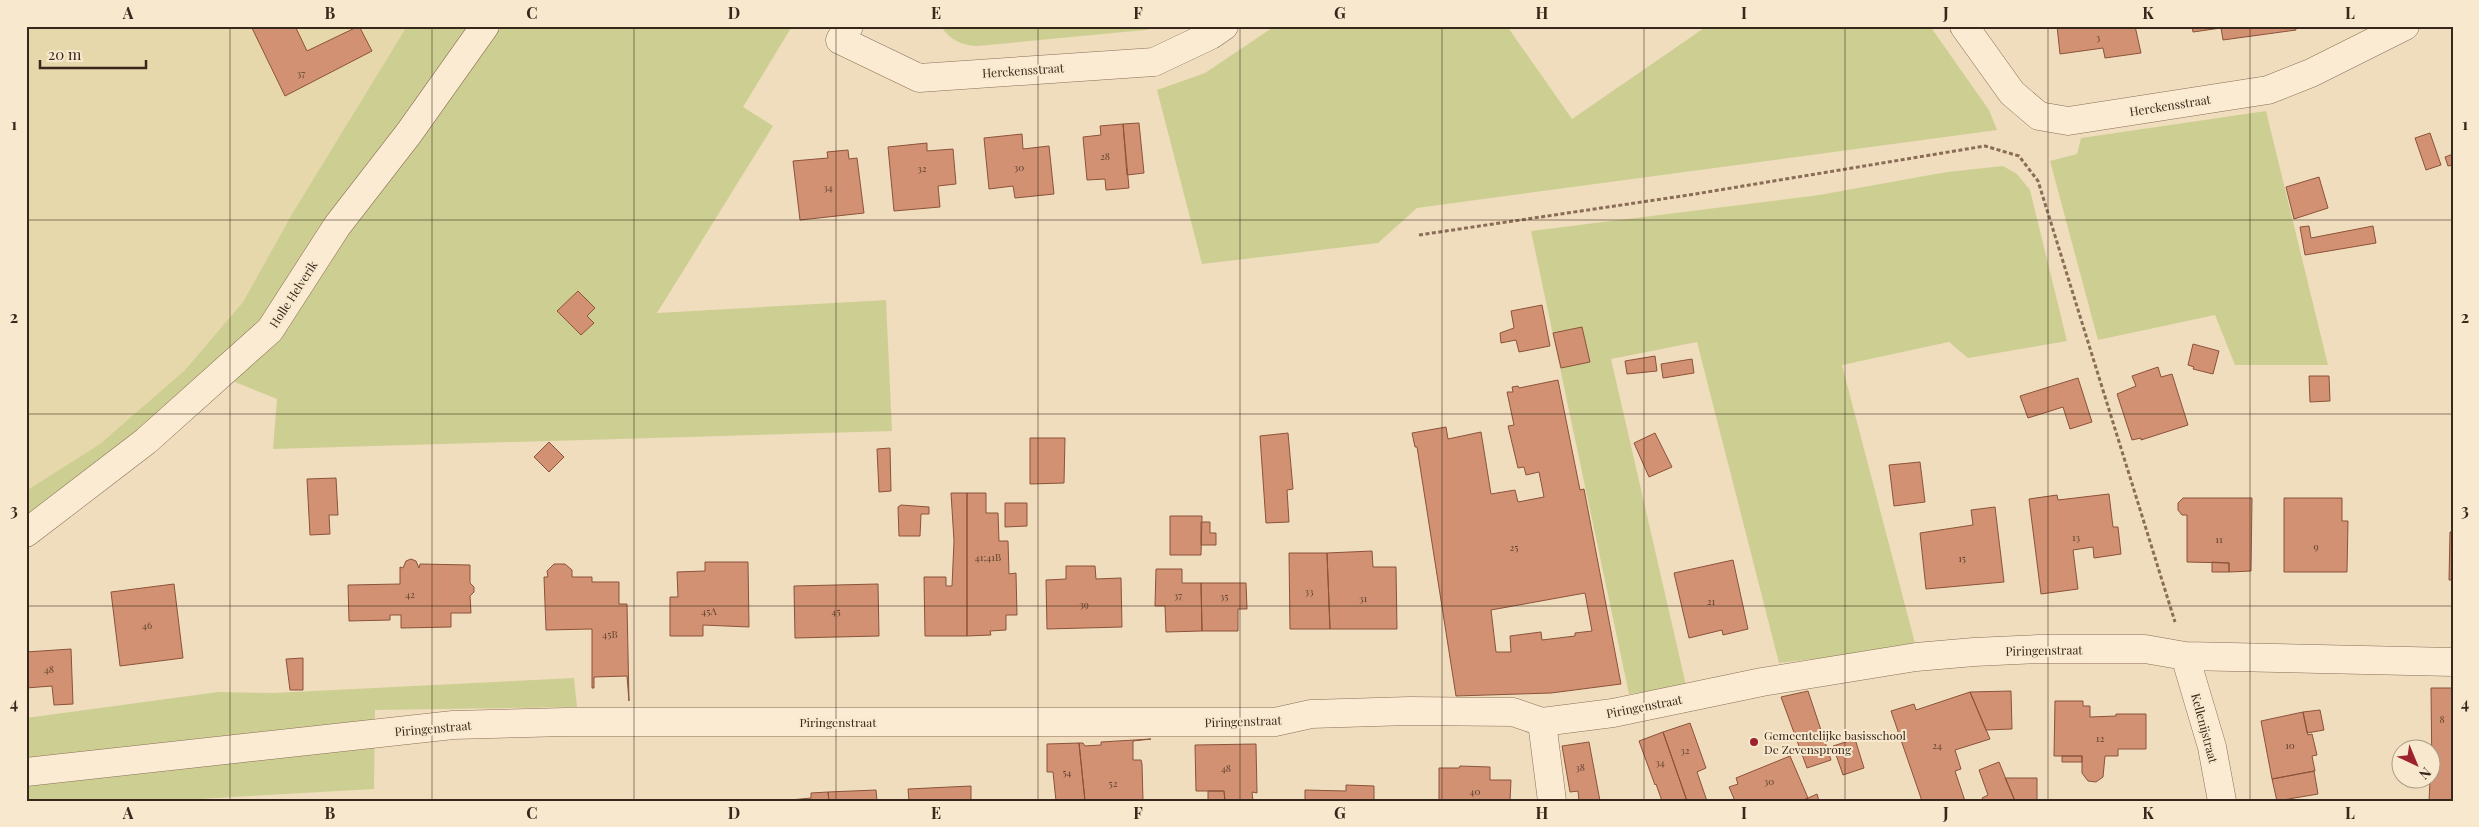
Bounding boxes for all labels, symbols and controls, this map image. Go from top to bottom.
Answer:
text: A [122,2,134,23]
text: B [325,2,336,23]
text: C [526,2,538,23]
text: D [728,2,740,23]
text: E [931,2,941,23]
text: F [1133,2,1143,23]
text: G [1334,2,1346,23]
text: H [1536,2,1549,23]
text: I [1741,2,1747,23]
text: J [1942,2,1949,23]
text: K [2142,2,2154,23]
text: L [2345,2,2355,23]
house number: 3 [2096,30,2101,44]
scale bar [40,38,146,70]
text: 20 m [48,44,82,64]
street label: Herckensstraat [982,59,1065,81]
house number: 37 [297,66,305,80]
street label: Herckensstraat [2128,91,2212,119]
text: 1 [11,113,17,134]
text: 1 [2462,113,2468,134]
house number: 28 [1100,149,1110,163]
house number: 30 [1014,160,1024,174]
house number: 32 [917,161,927,175]
house number: 34 [823,180,833,194]
street label: Holle Helverik [265,257,321,331]
text: 2 [10,306,18,327]
text: 2 [2461,306,2469,327]
text: 3 [10,499,18,520]
text: 3 [2461,499,2469,520]
house number: 13 [2072,530,2081,544]
house number: 11 [2215,532,2223,546]
house number: 9 [2313,539,2319,553]
house number: 25 [1510,540,1518,554]
house number: 41;41B [975,550,1001,564]
house number: 15 [1958,551,1966,565]
house number: 33 [1304,584,1314,598]
house number: 42 [405,587,415,601]
house number: 37 [1174,588,1182,602]
house number: 35 [1220,589,1228,603]
house number: 31 [1359,591,1367,605]
house number: 21 [1707,594,1716,608]
house number: 39 [1079,597,1089,611]
house number: 45A [701,604,717,618]
house number: 45 [831,604,841,618]
house number: 46 [142,618,152,632]
house number: 45B [602,627,618,641]
street label: Piringenstraat [2005,641,2083,659]
house number: 48 [44,662,54,676]
street label: Piringenstraat [1605,691,1684,721]
street label: Kellenijstraat [2188,691,2222,765]
text: 4 [10,692,18,713]
text: 4 [2461,692,2469,713]
street label: Piringenstraat [1204,712,1283,730]
house number: 8 [2439,712,2445,726]
street label: Piringenstraat [799,714,877,730]
street label: Piringenstraat [394,717,473,739]
place label: Gemeentelijke basisschool De Zevensprong [1764,727,1907,757]
house number: 12 [2096,731,2104,745]
marker: Gemeentelijke basisschool De Zevensprong [1748,736,1760,748]
house number: 24 [1932,738,1942,752]
house number: 10 [2285,738,2295,752]
north arrow [2392,740,2442,790]
house number: 32 [1680,743,1690,757]
house number: 34 [1655,755,1665,769]
house number: 38 [1575,760,1585,774]
house number: 48 [1221,761,1231,775]
text: N [2415,763,2436,784]
house number: 54 [1062,765,1072,779]
house number: 30 [1764,774,1774,788]
house number: 52 [1109,776,1118,790]
house number: 40 [1470,784,1480,798]
text: A [122,802,134,823]
text: B [325,802,336,823]
text: C [526,802,538,823]
text: D [728,802,740,823]
text: E [931,802,941,823]
text: F [1133,802,1143,823]
text: G [1334,802,1346,823]
text: H [1536,802,1549,823]
text: I [1741,802,1747,823]
text: J [1942,802,1949,823]
text: K [2142,802,2154,823]
text: L [2345,802,2355,823]

